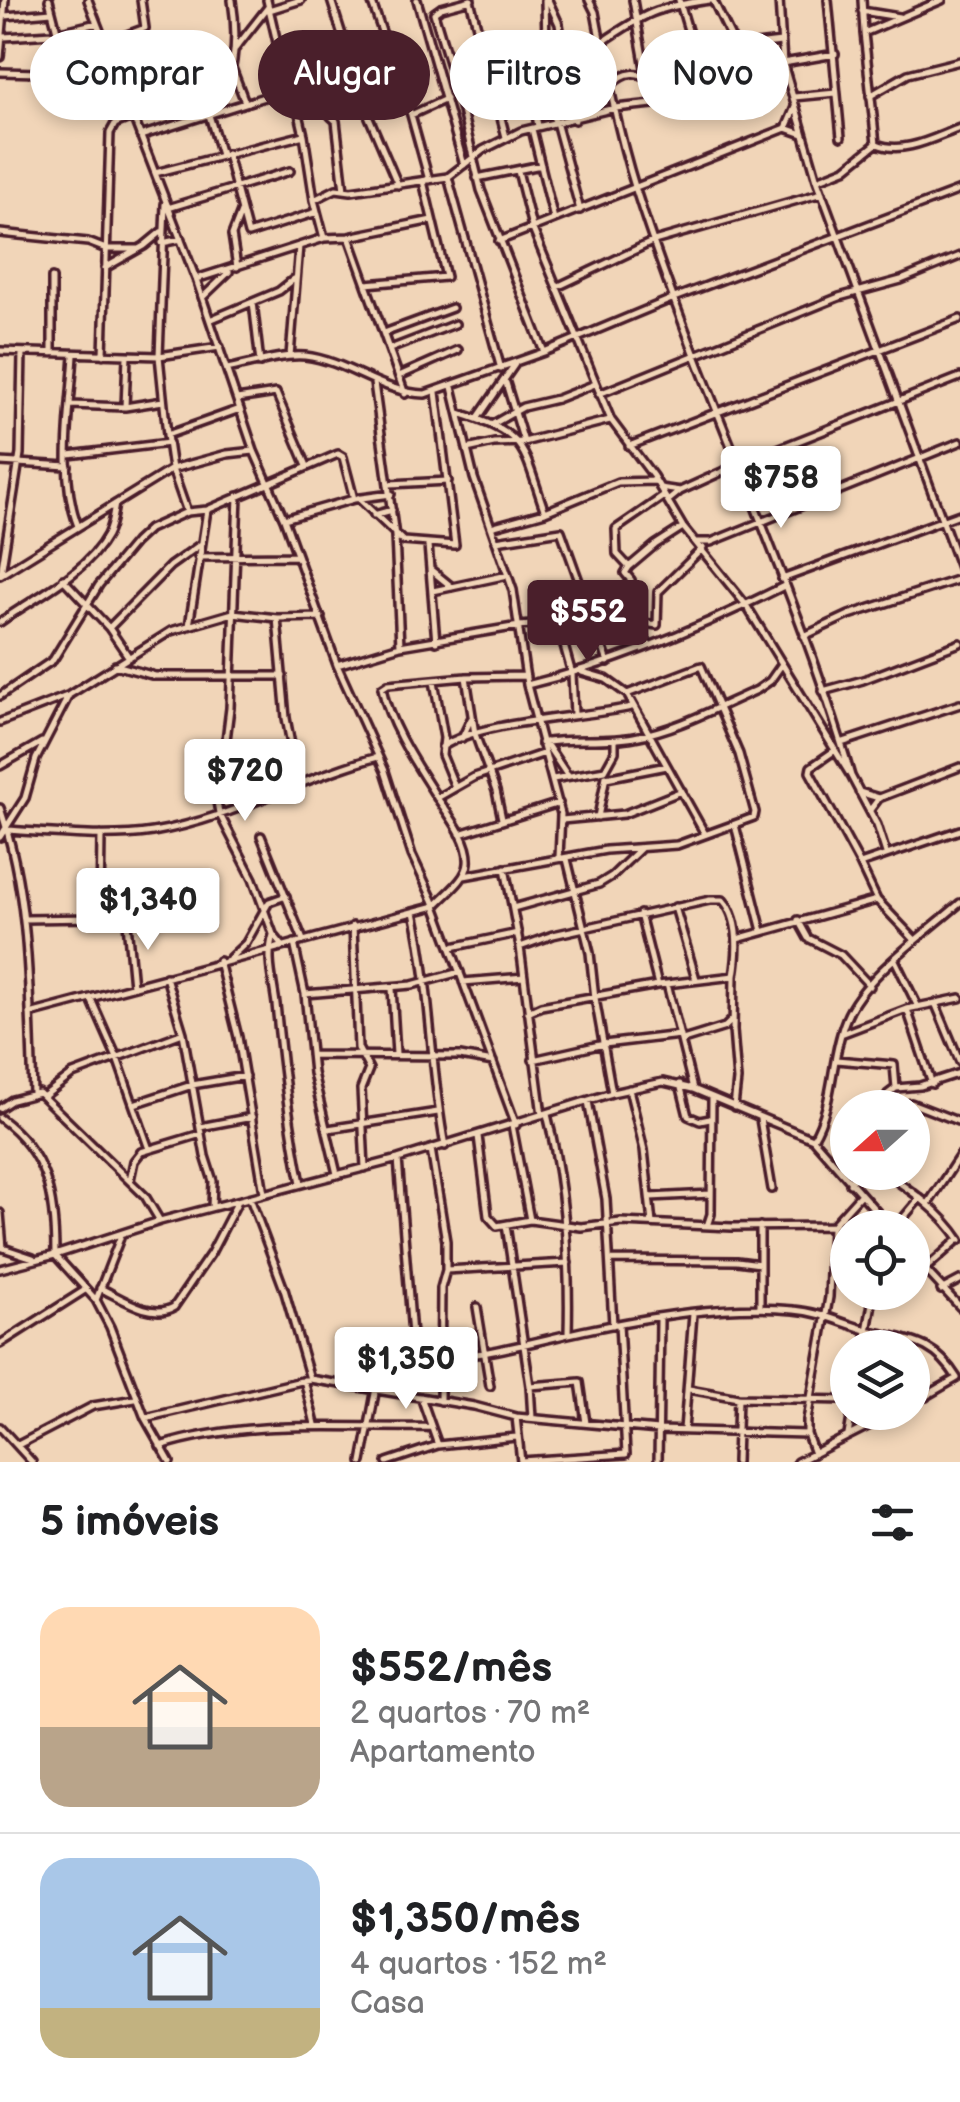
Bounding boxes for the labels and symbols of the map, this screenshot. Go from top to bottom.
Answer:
pin: $758 [722,446,840,531]
pin: $552 [529,580,647,665]
pin: $720 [186,739,304,824]
pin: $1,340 [67,868,229,953]
north arrow [830,1090,930,1190]
pin: $1,350 [325,1327,487,1412]

